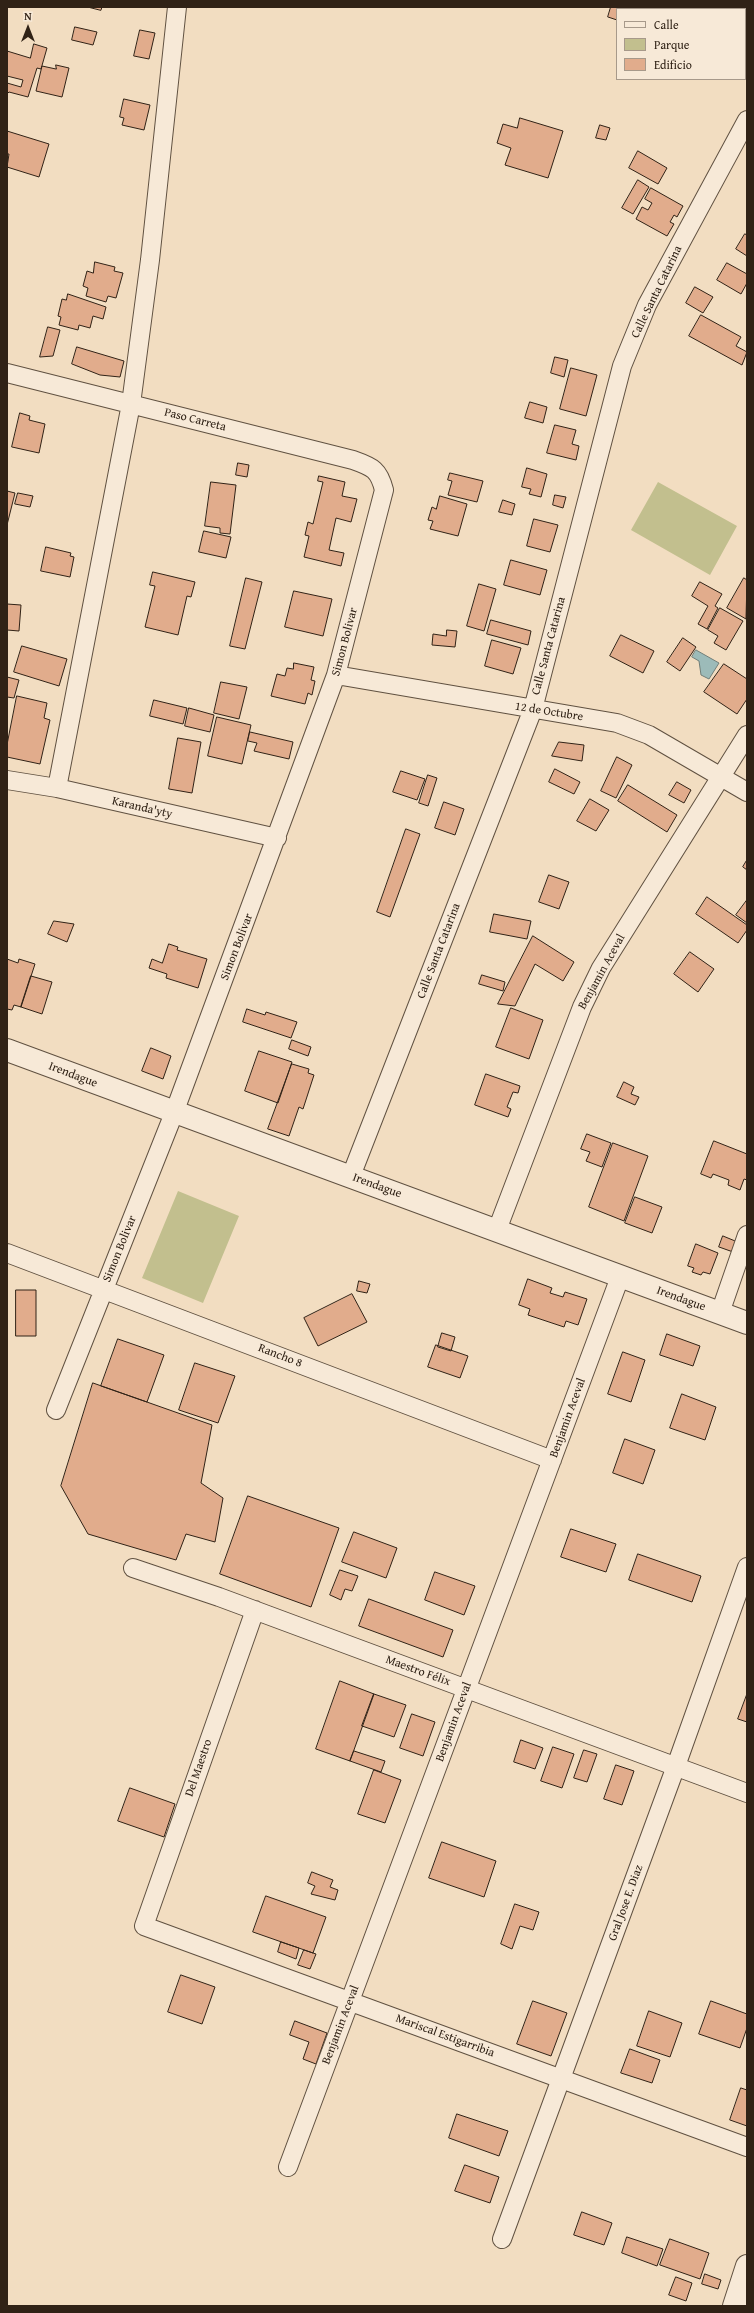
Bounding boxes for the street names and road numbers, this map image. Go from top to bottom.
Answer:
street label: Calle Santa Catarina [628,244,686,340]
street label: Paso Carreta [163,405,227,435]
street label: Calle Santa Catarina [529,595,569,697]
street label: Simon Bolivar [329,606,361,678]
street label: 12 de Octubre [514,700,584,724]
street label: Karanda'yty [110,794,174,822]
street label: Calle Santa Catarina [414,901,464,1001]
street label: Simon Bolivar [218,911,256,983]
street label: Benjamin Aceval [575,932,629,1012]
street label: Irendague [47,1059,99,1091]
street label: Irendague [351,1171,403,1201]
street label: Simon Bolivar [100,1214,140,1284]
street label: Irendague [655,1284,707,1314]
street label: Rancho 8 [256,1341,304,1371]
street label: Benjamin Aceval [547,1376,589,1460]
street label: Maestro Félix [384,1653,452,1689]
street label: Benjamin Aceval [433,1680,475,1764]
street label: Del Maestro [182,1737,216,1799]
street label: Gral Jose E. Diaz [606,1863,646,1943]
street label: Benjamin Aceval [319,1983,363,2067]
street label: Mariscal Estigarribia [394,2011,496,2061]

